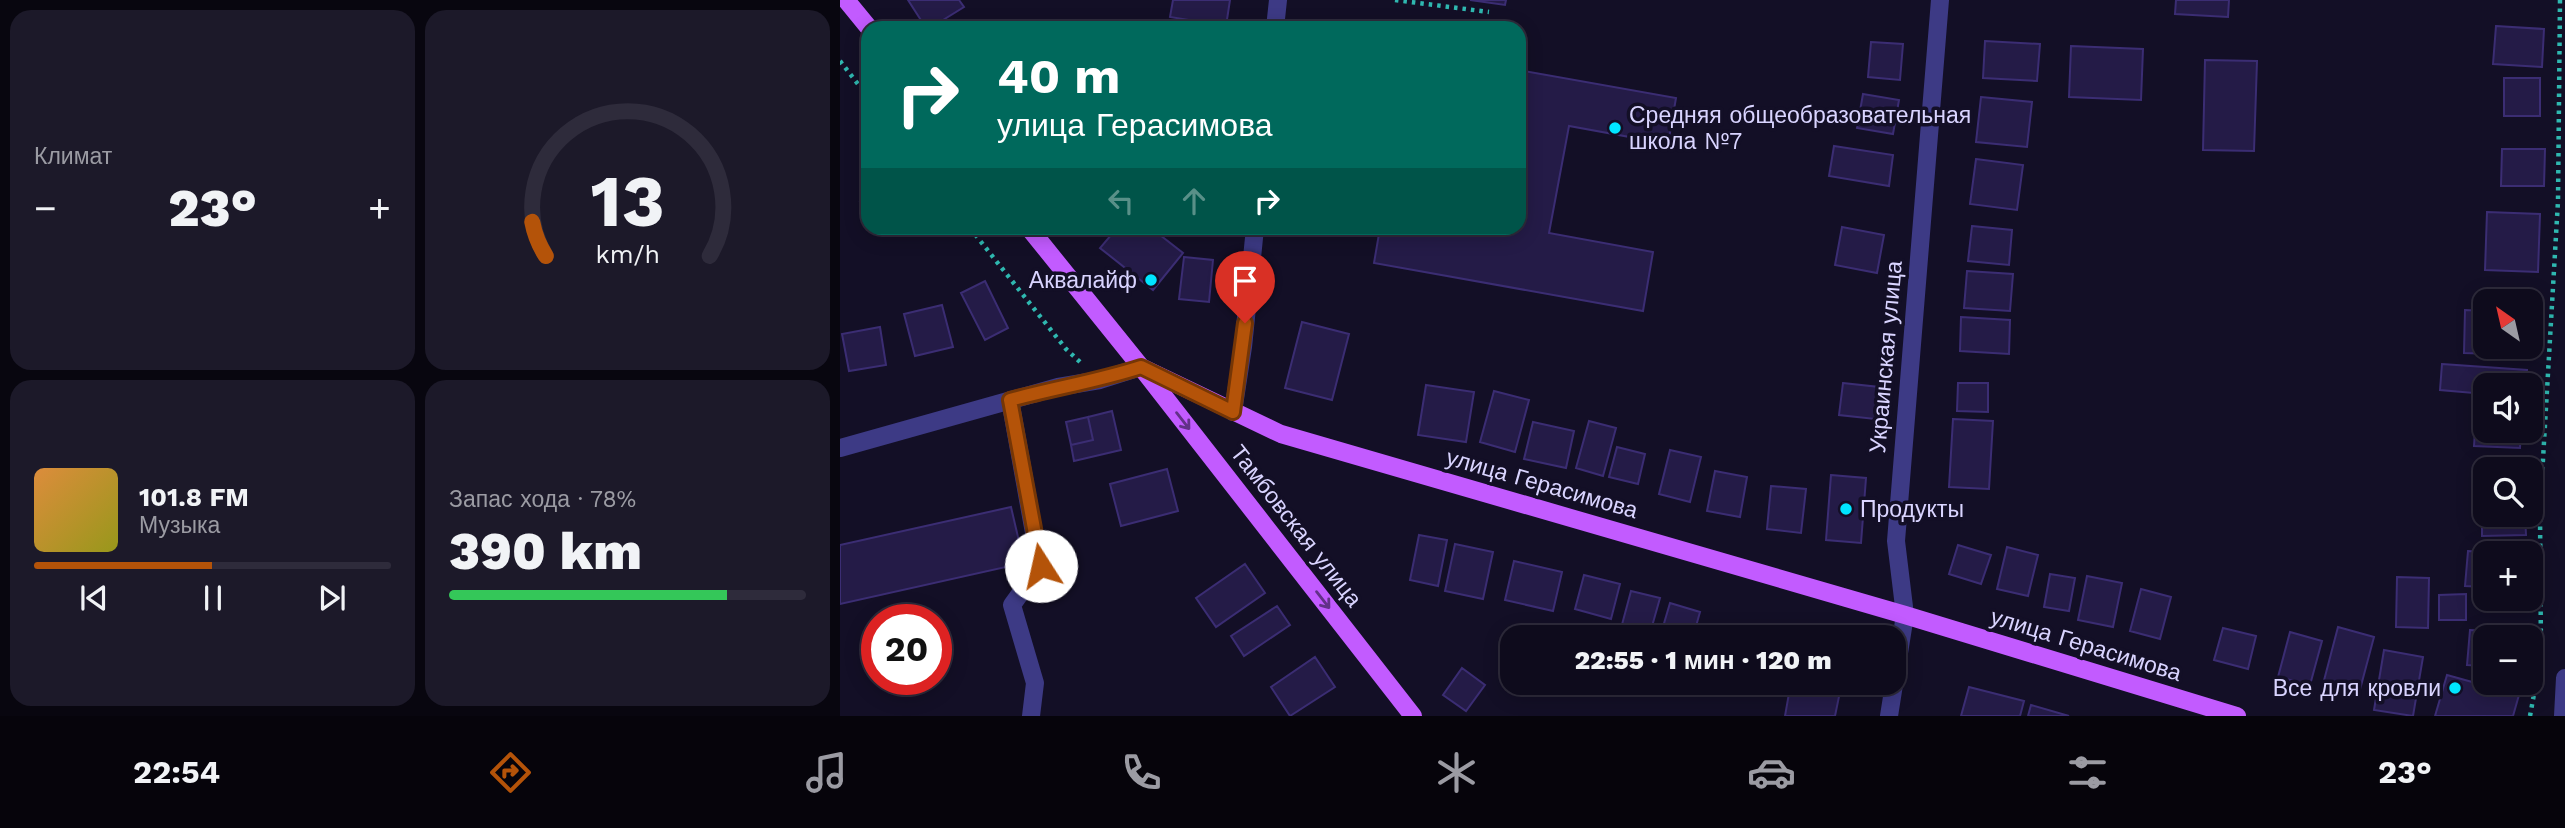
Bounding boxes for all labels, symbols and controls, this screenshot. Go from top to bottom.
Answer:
text: 40 m [997,47,1120,105]
icon: right [882,49,973,140]
place label: Средняя общеобразовательная школа №7 [1629,102,1971,155]
text: улица Герасимова [997,106,1273,144]
marker: Средняя общеобразовательная школа №7 [1607,120,1623,136]
text: Климат [34,143,112,170]
text: 13 [590,158,665,244]
text: 23° [168,178,257,239]
icon: left [1102,182,1140,220]
icon: ahead [1175,182,1213,220]
icon: right [1248,182,1286,220]
text: − [34,186,57,230]
text: + [368,186,391,230]
text: km/h [595,240,660,269]
pin [1215,251,1275,323]
street label: Украинская улица [1864,259,1908,454]
icon: arrive [1226,262,1264,300]
place label: Аквалайф [1029,267,1137,294]
marker: Аквалайф [1143,272,1159,288]
north arrow [2473,289,2543,359]
map controls [2473,289,2543,695]
button: sound [2473,373,2543,443]
one-way arrow [1176,411,1191,429]
street label: Тамбовская улица [1225,440,1368,612]
street label: улица Герасимова [1443,444,1641,524]
button: search [2473,457,2543,527]
text: 101.8 FM [139,482,249,512]
text: Запас хода · 78% [449,486,636,513]
place label: Продукты [1860,496,1964,523]
marker: Продукты [1838,501,1854,517]
text: Музыка [139,512,220,539]
text: 390 km [449,521,642,582]
position arrow [1004,529,1078,603]
button: + [2473,541,2543,611]
icon: previous [75,579,113,617]
icon: pause [194,579,232,617]
icon: next [313,579,351,617]
one-way arrow [1315,590,1330,609]
street label: улица Герасимова [1987,603,2185,687]
speed limit sign: 20 [861,604,952,695]
button: − [2473,625,2543,695]
text: 22:55 · 1 мин · 120 m [1574,645,1832,675]
place label: Все для кровли [2273,675,2441,702]
marker: Все для кровли [2447,680,2463,696]
icon: directions [486,748,535,797]
icon: music [802,748,851,797]
icon: phone [1117,748,1166,797]
icon: climate [1432,748,1481,797]
icon: car [1747,748,1796,797]
icon: filters [2063,748,2112,797]
text: 22:54 [133,753,220,791]
text: 23° [2378,753,2432,791]

